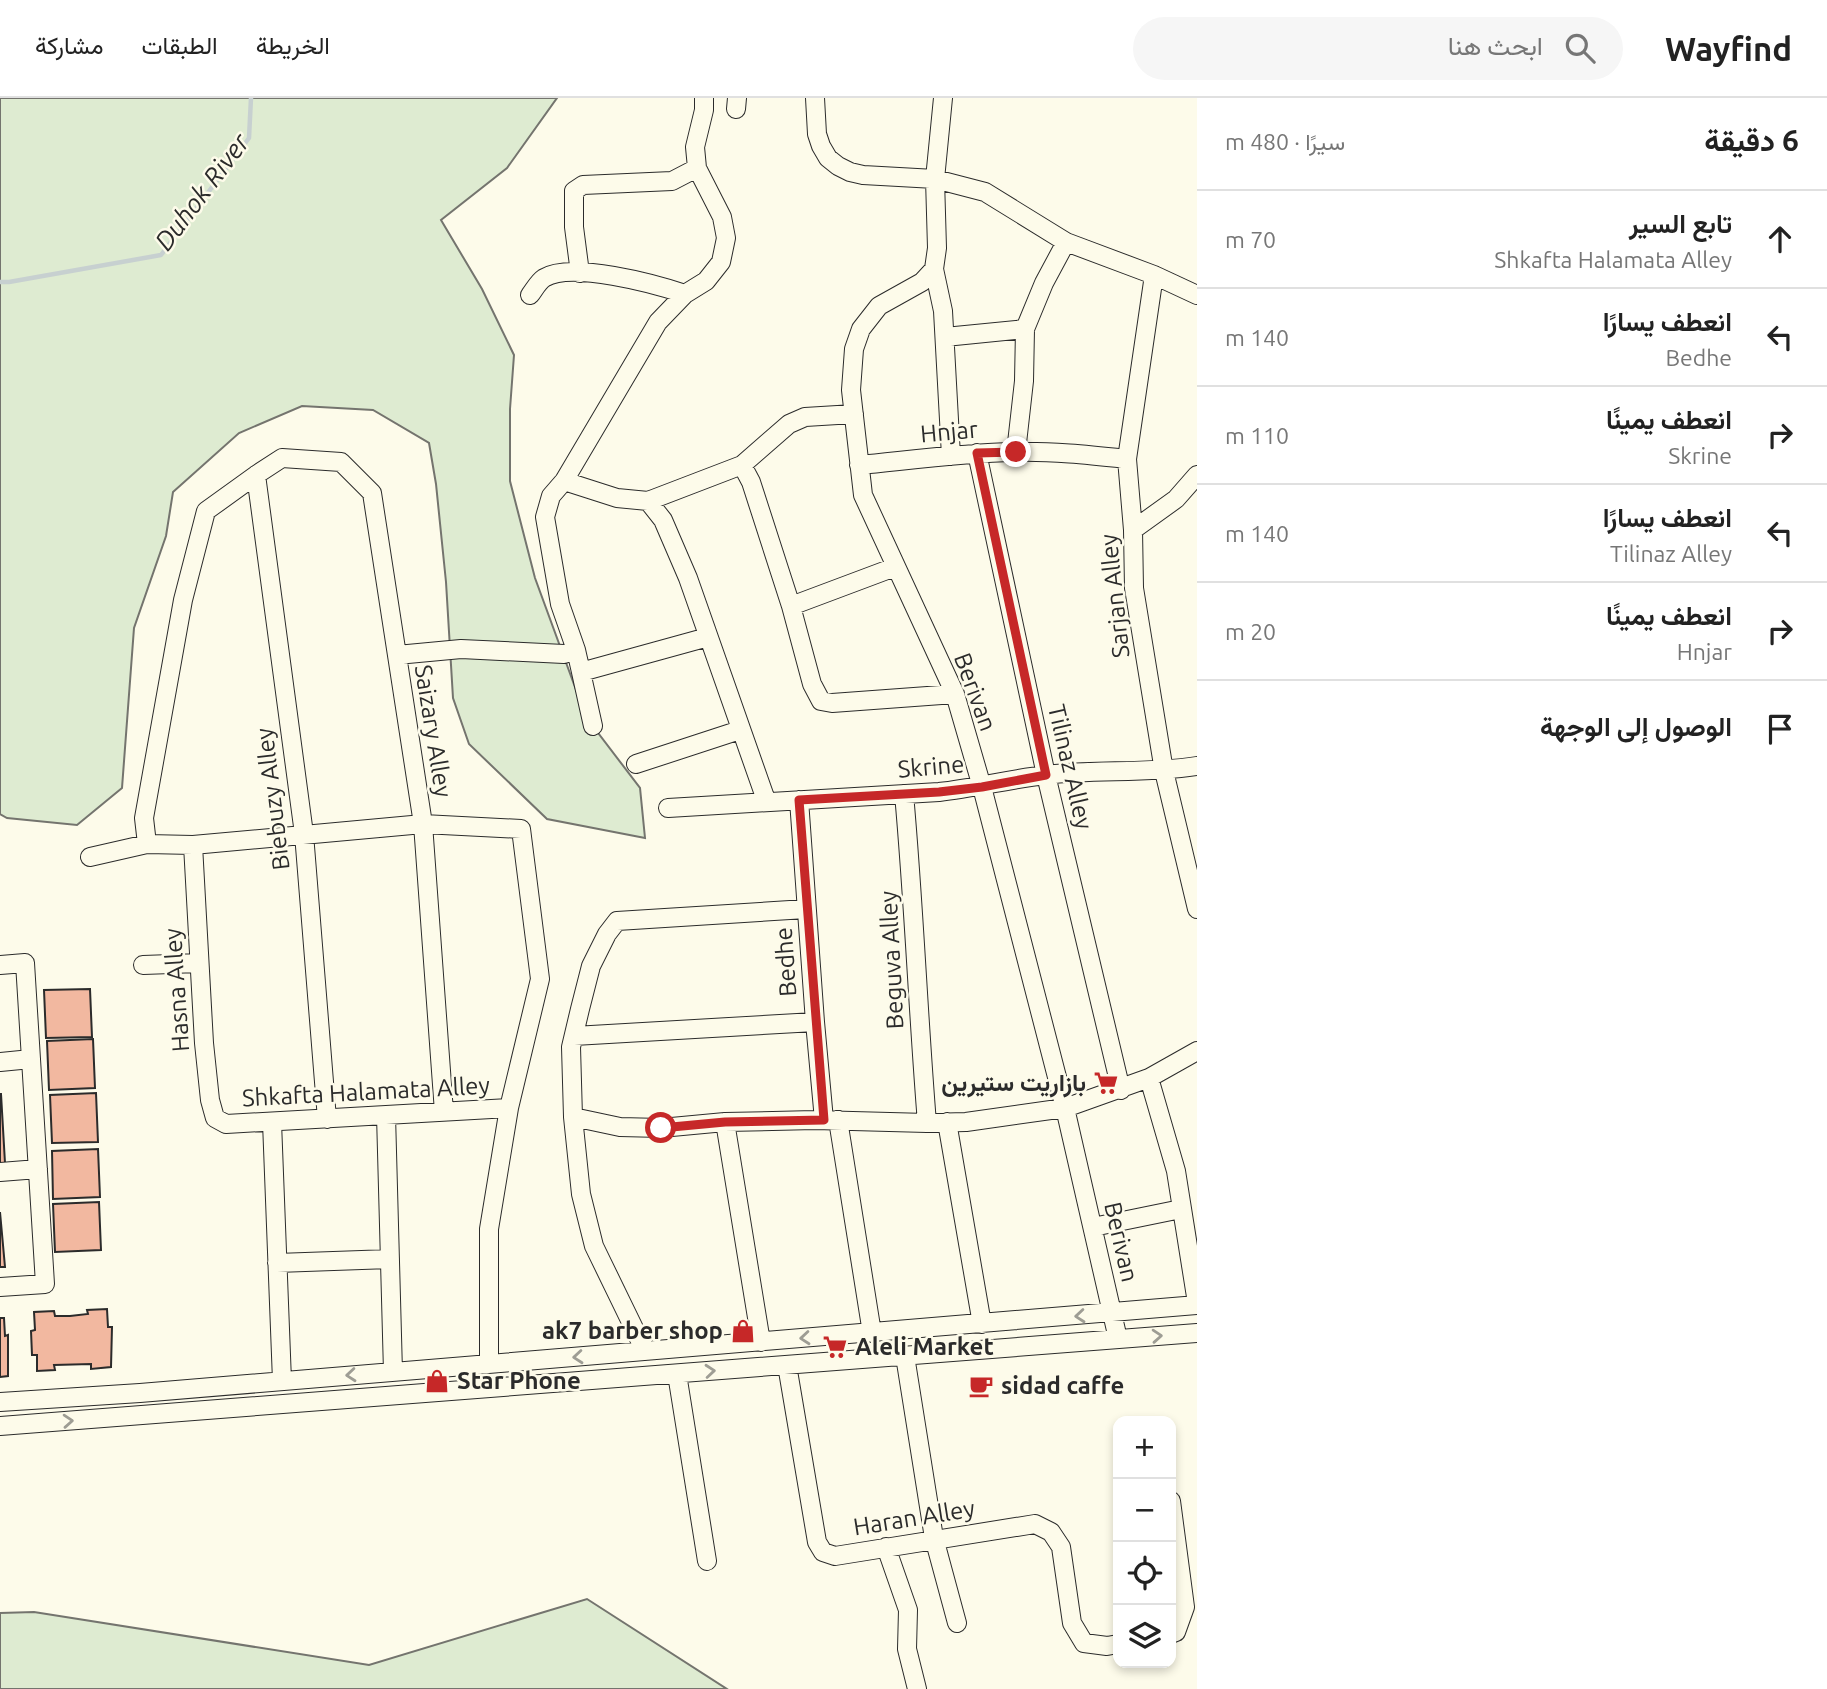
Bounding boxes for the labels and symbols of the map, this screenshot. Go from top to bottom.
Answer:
water label: Duhok River [149,127,255,256]
street label: Hnjar [919,416,979,447]
route end [1000,436,1031,467]
street label: Sarjan Alley [1095,532,1134,659]
street label: Berivan [949,649,1002,735]
street label: Saizary Alley [410,663,457,800]
street label: Tilinaz Alley [1043,702,1098,832]
street label: Biebuzy Alley [250,726,295,872]
street label: Skrine [897,750,965,783]
street label: Beguva Alley [874,890,909,1030]
street label: Bedhe [770,926,801,998]
street label: Hasna Alley [159,927,194,1053]
place label: بازاريت ستيرين [941,1069,1086,1098]
supermarket icon: بازاريت ستيرين [1092,1069,1120,1097]
street label: Shkafta Halamata Alley [241,1072,491,1111]
route start [645,1112,676,1143]
street label: Berivan [1099,1199,1144,1284]
one-way arrow [1074,1308,1085,1323]
place label: ak7 barber shop [542,1317,723,1344]
shop icon: ak7 barber shop [729,1317,757,1345]
one-way arrow [1152,1329,1163,1344]
one-way arrow [799,1330,810,1345]
supermarket icon: Aleli Market [821,1333,849,1361]
place label: Aleli Market [855,1333,994,1360]
one-way arrow [572,1349,583,1364]
one-way arrow [705,1364,716,1379]
one-way arrow [345,1367,356,1382]
shop icon: Star Phone [423,1367,451,1395]
place label: Star Phone [457,1367,581,1394]
cafe icon: sidad caffe [967,1372,995,1400]
place label: sidad caffe [1001,1372,1124,1399]
one-way arrow [63,1414,74,1429]
street label: Haran Alley [851,1495,977,1540]

